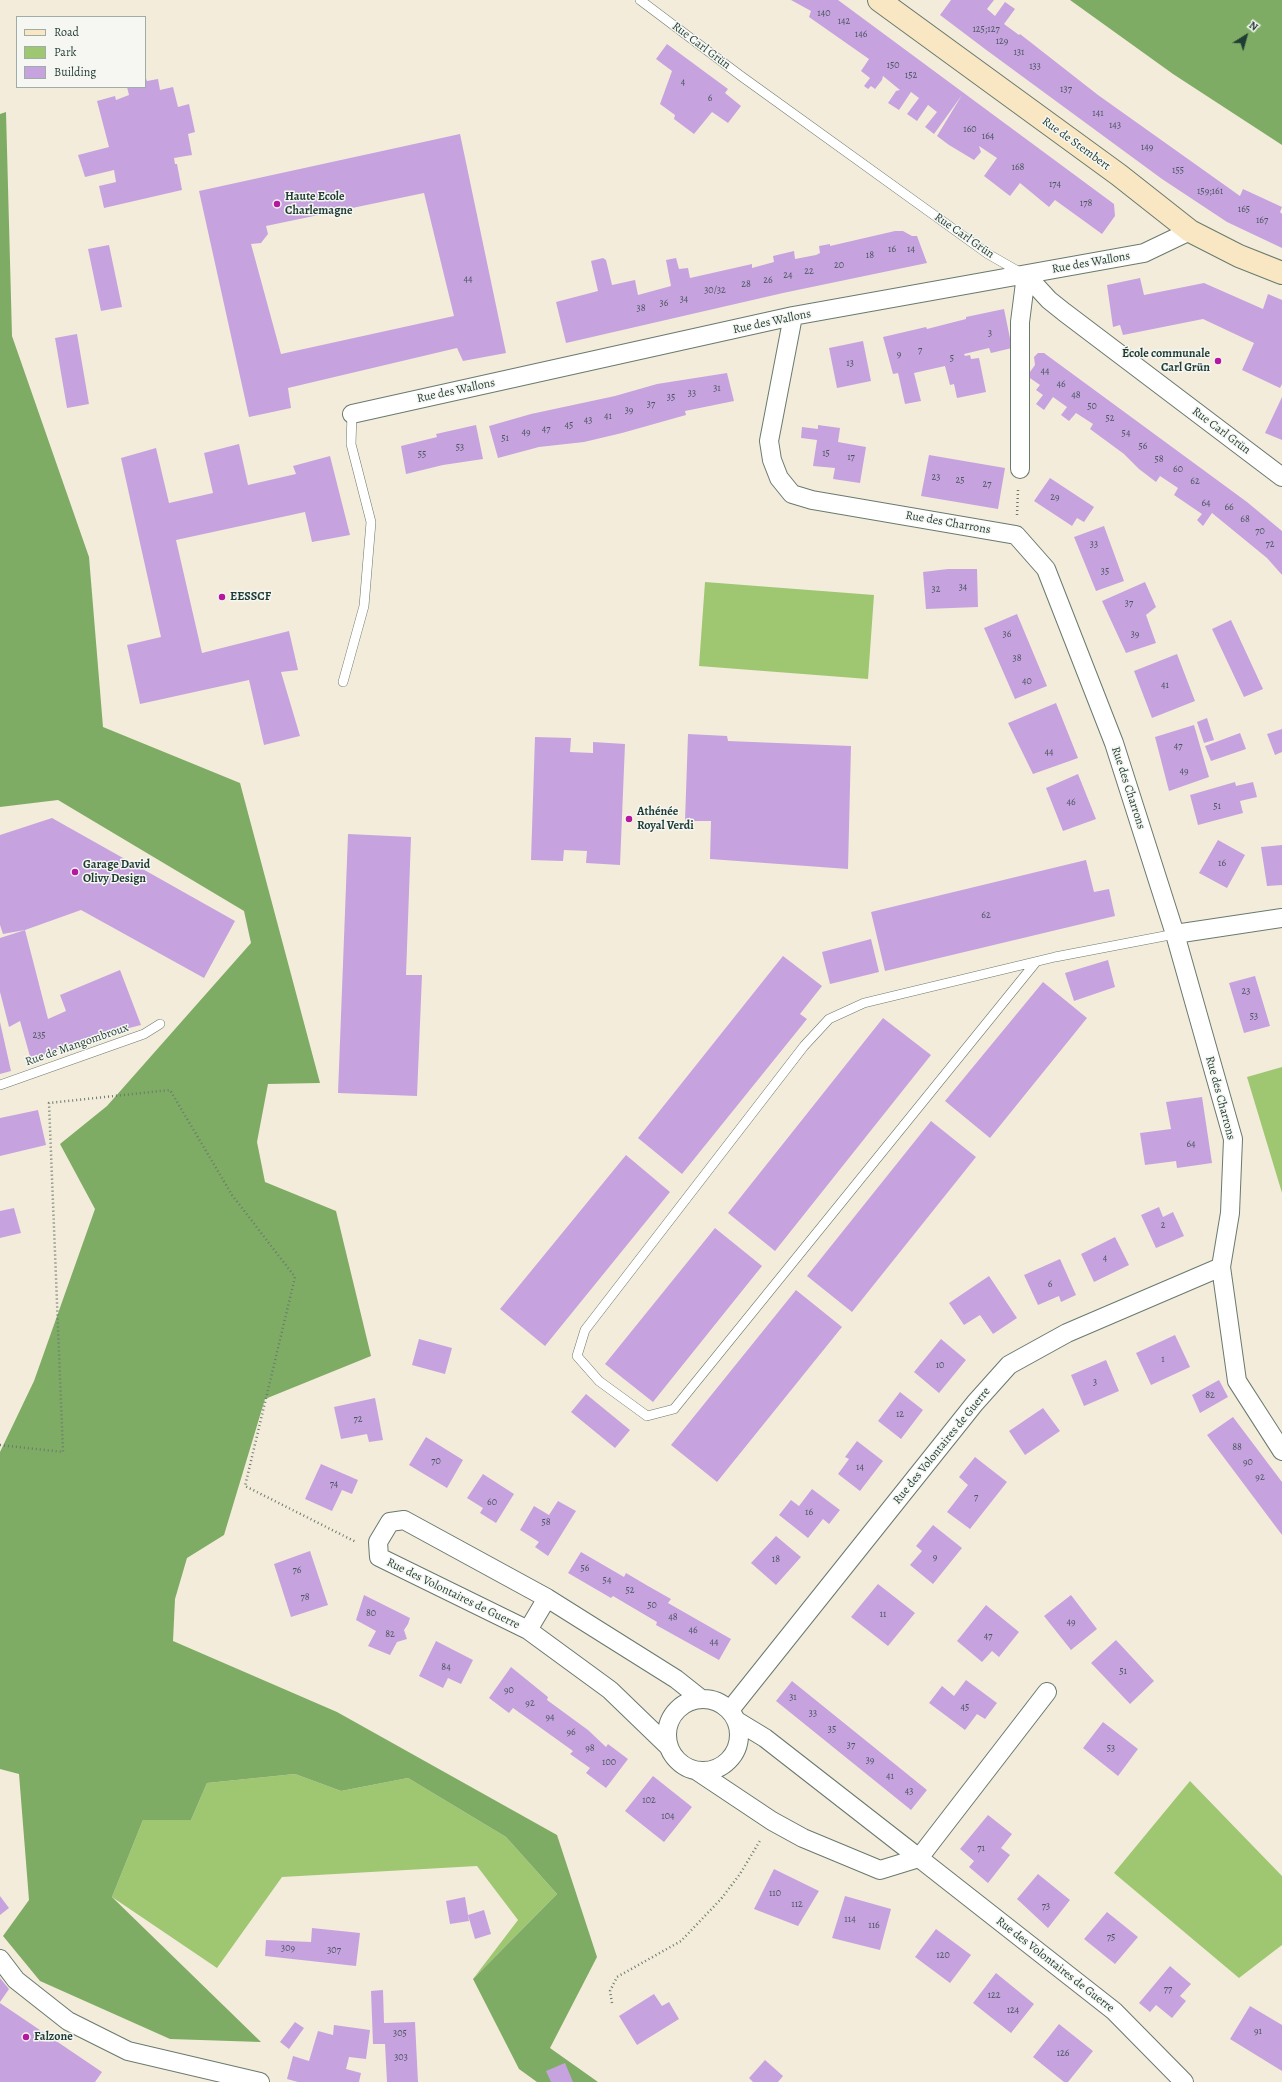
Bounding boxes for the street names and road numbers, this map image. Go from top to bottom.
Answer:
street label: Rue Carl Grün [669,19,733,73]
street label: Rue de Stembert [1039,114,1113,174]
street label: Rue Carl Grün [931,210,997,262]
street label: Rue des Wallons [1051,249,1131,277]
street label: Rue des Wallons [732,307,812,337]
street label: Rue des Wallons [416,376,496,406]
street label: Rue Carl Grün [1189,404,1253,458]
street label: Rue des Charrons [904,508,992,538]
street label: Rue des Charrons [1108,745,1148,831]
street label: Rue de Mangombroux [23,1021,131,1069]
street label: Rue des Charrons [1202,1055,1238,1141]
street label: Rue des Volontaires de Guerre [890,1385,994,1507]
street label: Rue des Volontaires de Guerre [384,1555,522,1633]
street label: Rue des Volontaires de Guerre [993,1914,1117,2016]

